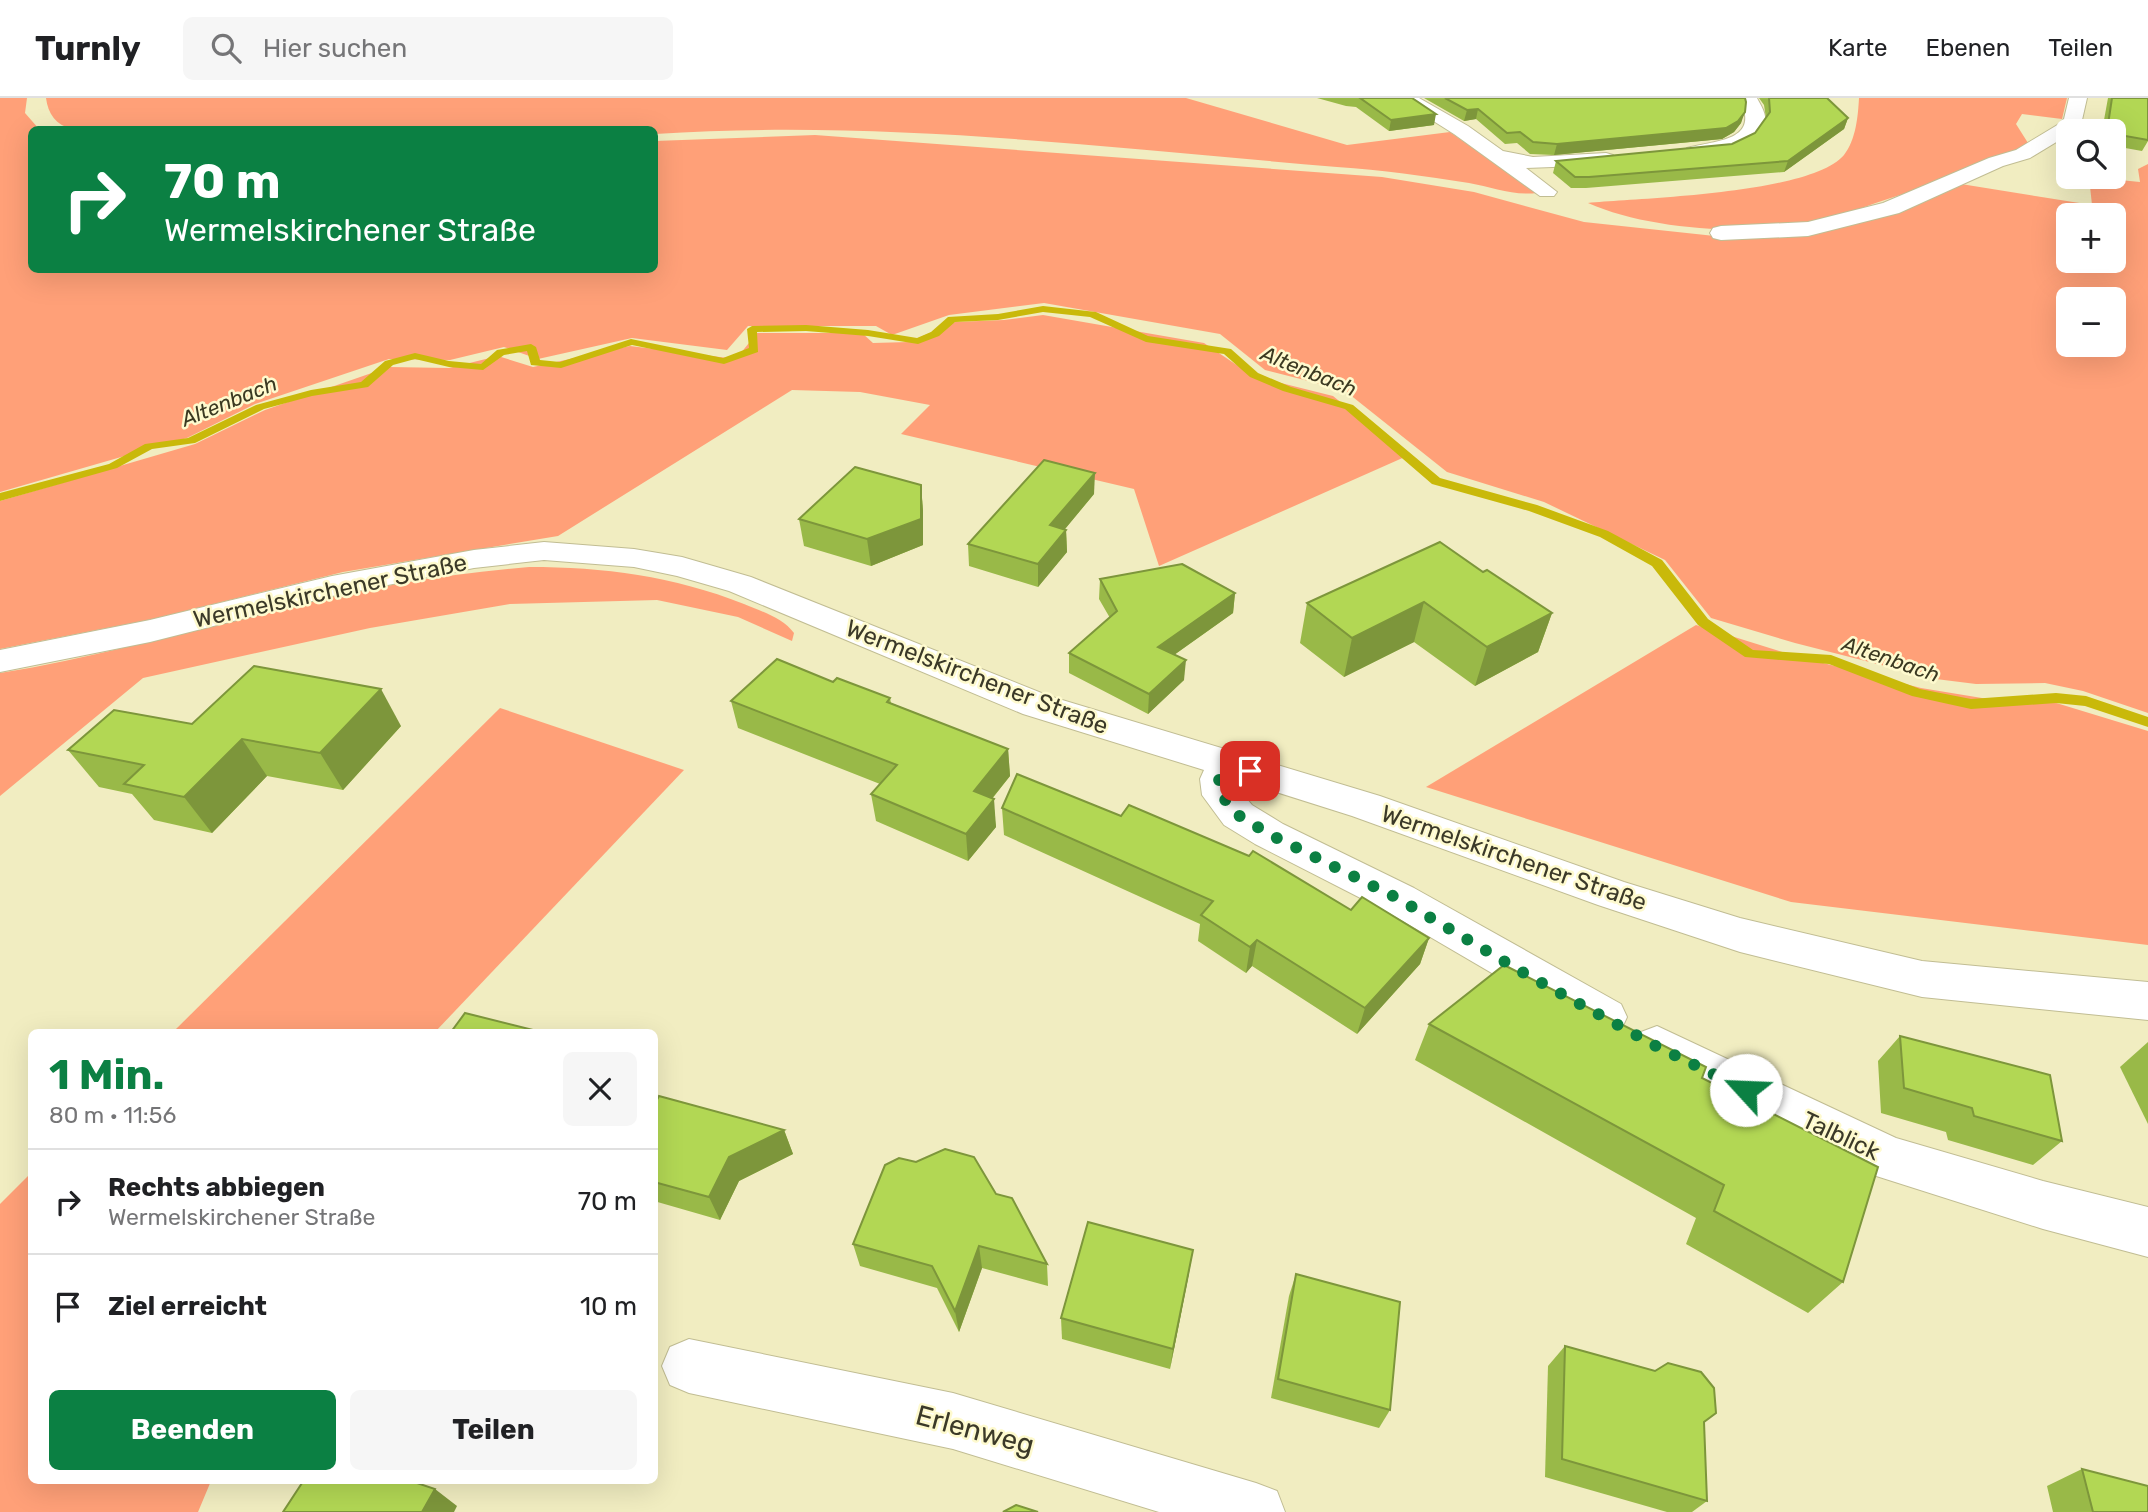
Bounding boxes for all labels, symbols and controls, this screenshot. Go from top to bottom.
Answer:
search box [183,17,673,80]
text: Turnly [35,29,141,68]
icon: search [207,29,245,67]
text: Hier suchen [263,33,407,64]
text: Karte [1828,34,1888,62]
text: Ebenen [1926,34,2010,62]
text: Teilen [2048,34,2113,62]
map controls [2056,119,2126,357]
button: search [2056,119,2126,189]
text: 70 m [164,152,281,210]
icon: right [49,154,140,245]
button: + [2056,203,2126,273]
text: Wermelskirchener Straße [164,211,536,249]
button: − [2056,287,2126,357]
water label: Altenbach [1257,340,1360,401]
water label: Altenbach [177,371,280,432]
street label: Wermelskirchener Straße [191,548,469,634]
street label: Wermelskirchener Straße [842,614,1112,740]
water label: Altenbach [1838,630,1943,687]
pin [1220,741,1280,801]
icon: arrive [1231,752,1269,790]
street label: Wermelskirchener Straße [1378,799,1650,917]
text: 1 Min. [49,1050,165,1100]
button: close [563,1052,637,1126]
position arrow [1709,1053,1783,1127]
text: 80 m · 11:56 [49,1101,176,1129]
street label: Talblick [1798,1106,1885,1166]
text: Rechts abbiegen [108,1172,325,1203]
icon: right [49,1183,87,1221]
text: 70 m [578,1186,637,1217]
text: Wermelskirchener Straße [108,1203,375,1231]
icon: arrive [49,1288,87,1326]
text: Ziel erreicht [108,1291,267,1322]
text: 10 m [580,1291,637,1322]
button: Beenden [49,1390,336,1470]
button: Teilen [350,1390,637,1470]
street label: Erlenweg [912,1398,1038,1462]

